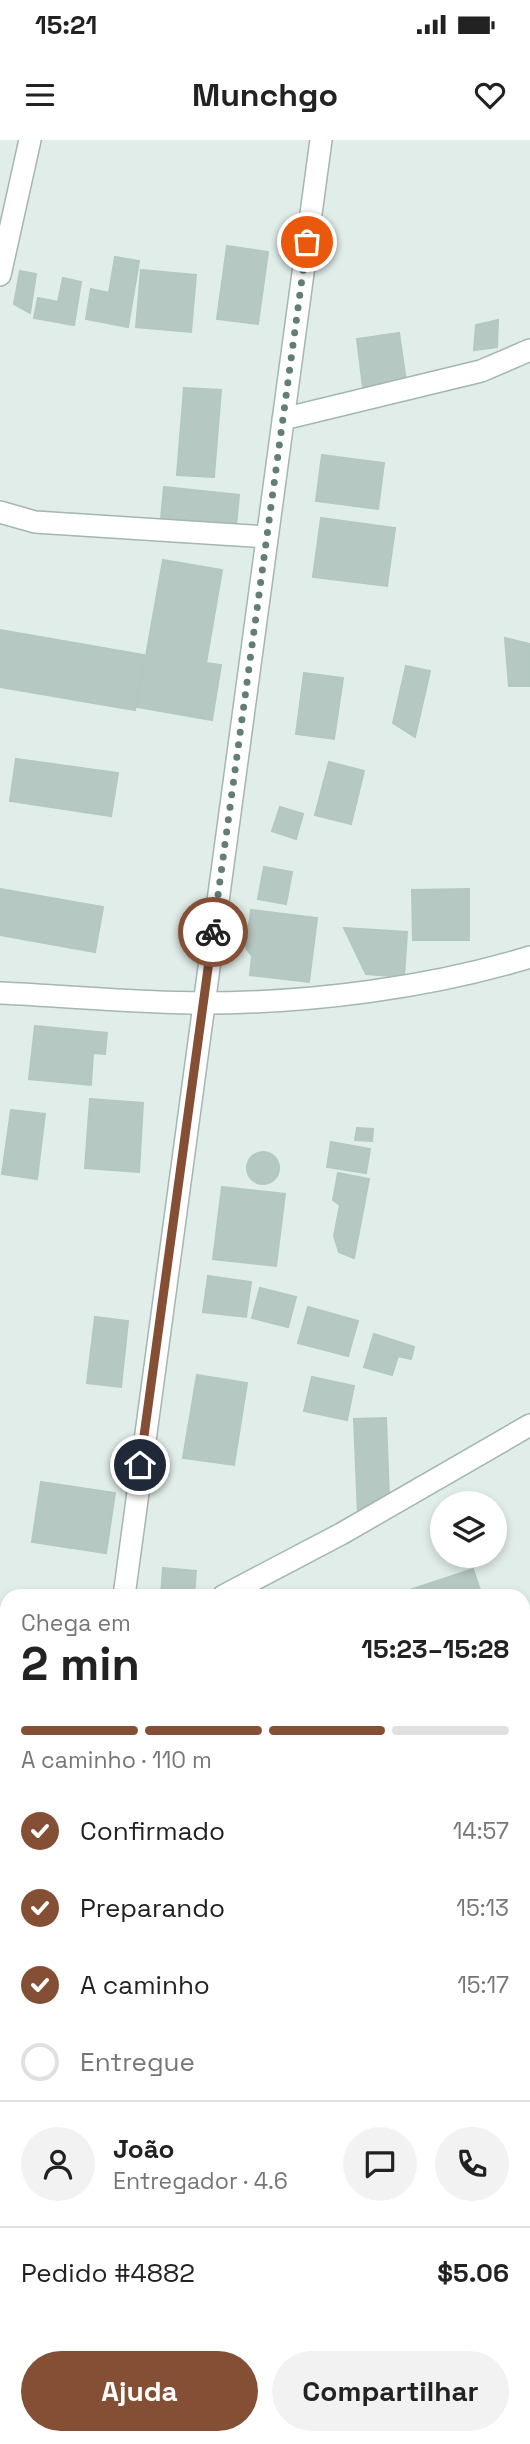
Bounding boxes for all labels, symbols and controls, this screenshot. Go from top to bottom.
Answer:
text: 15:21 [35,8,97,42]
text: Munchgo [192,75,338,115]
icon: menu [21,76,59,114]
icon: heart [471,76,509,114]
pin [277,212,337,272]
icon: bag [288,223,326,261]
courier [178,897,248,967]
icon: bike [194,913,232,951]
pin [110,1435,170,1495]
icon: home [121,1446,159,1484]
map controls [430,1491,507,1568]
button: layers [430,1491,507,1568]
text: Chega em [21,1608,131,1638]
text: 15:23–15:28 [361,1632,509,1666]
text: 2 min [21,1635,140,1693]
text: A caminho · 110 m [21,1745,212,1775]
icon: check [21,1812,59,1850]
text: Confirmado [80,1814,225,1848]
text: 14:57 [453,1816,509,1846]
icon: check [21,1889,59,1927]
text: Preparando [80,1891,225,1925]
text: 15:13 [456,1893,509,1923]
icon: check [21,1966,59,2004]
text: A caminho [80,1968,210,2002]
text: 15:17 [457,1970,509,2000]
text: Entregue [80,2045,195,2079]
button: person [21,2127,95,2201]
button: chat [343,2127,417,2201]
button: phone [435,2127,509,2201]
text: João [113,2132,174,2166]
text: Entregador · 4.6 [113,2166,288,2196]
text: Pedido #4882 [21,2256,195,2290]
text: $5.06 [437,2256,509,2290]
button: Ajuda [21,2351,258,2431]
button: Compartilhar [272,2351,509,2431]

